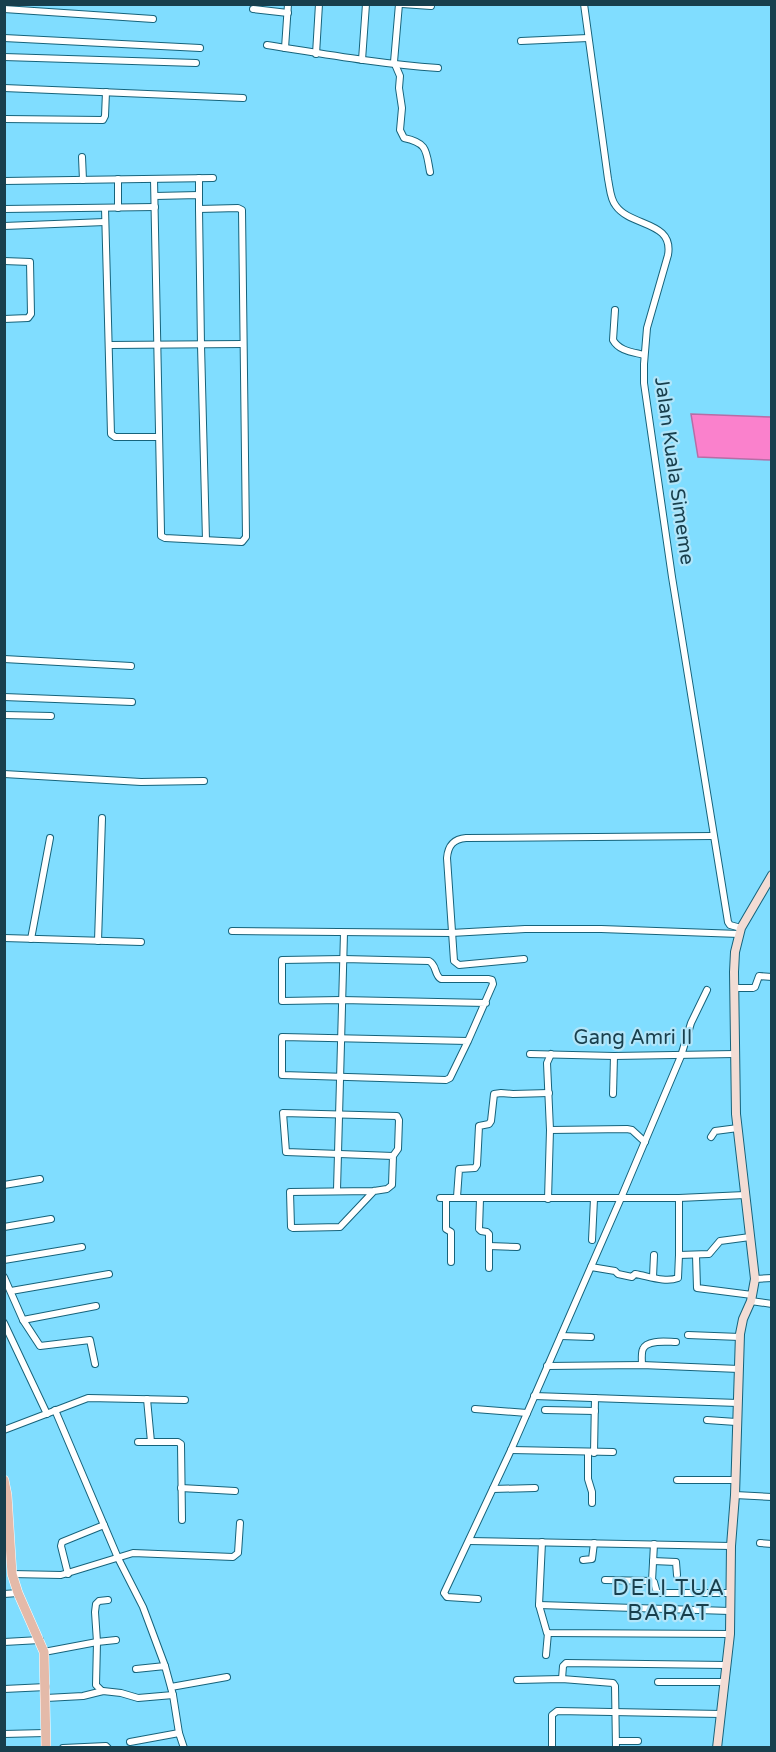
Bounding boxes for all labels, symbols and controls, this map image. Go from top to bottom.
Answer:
street label: Jalan Kuala Simeme [649,376,699,566]
street label: Gang Amri II [574,1026,692,1050]
district label: DELI TUA BARAT [612,1575,726,1626]

